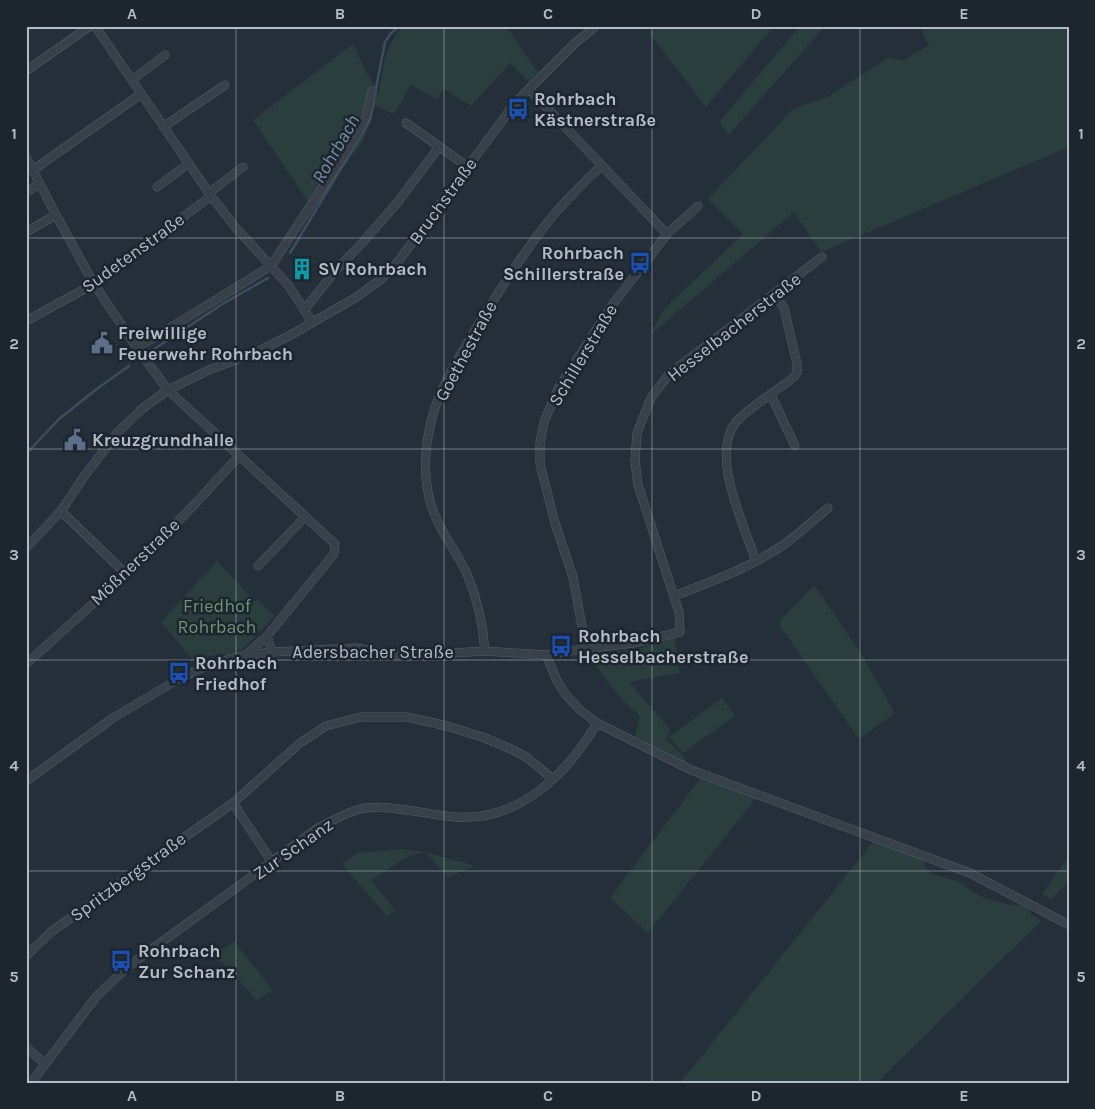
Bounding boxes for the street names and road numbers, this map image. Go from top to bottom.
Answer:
street label: Bruchstraße [404,153,482,249]
street label: Sudetenstraße [77,208,189,298]
street label: Hesselbacherstraße [663,268,805,386]
street label: Goethestraße [430,297,502,405]
street label: Schillerstraße [544,300,622,410]
street label: Mößnerstraße [86,514,184,610]
street label: Adersbacher Straße [292,641,454,663]
street label: Zur Schanz [249,813,337,885]
street label: Spritzbergstraße [66,828,190,926]

